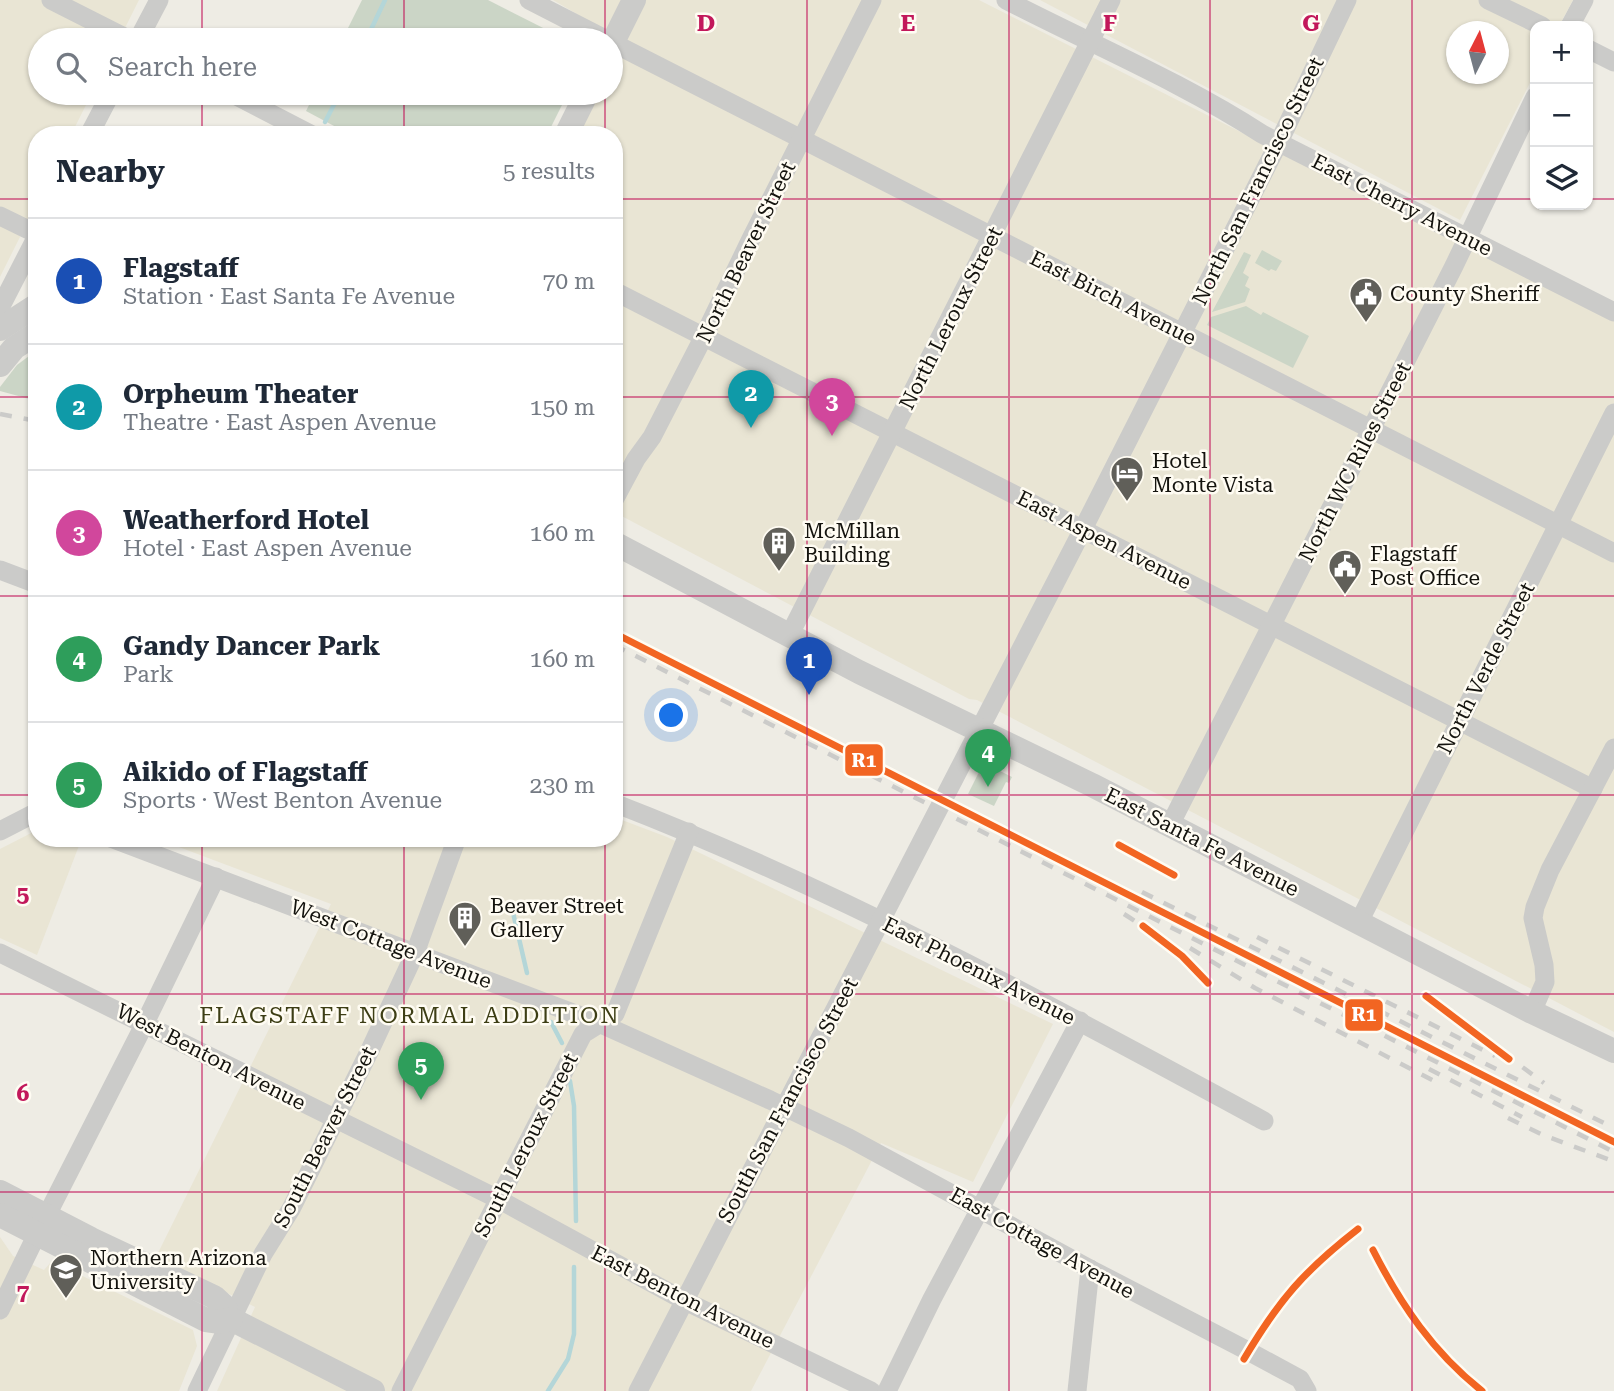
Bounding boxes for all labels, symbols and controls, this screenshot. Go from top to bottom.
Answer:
text: D [697,10,715,37]
text: E [901,10,915,37]
text: F [1103,10,1117,37]
text: G [1302,10,1320,37]
north arrow [1446,21,1509,84]
map controls [1530,21,1593,210]
button: + [1530,21,1593,84]
search box [28,28,623,105]
icon: search [52,48,90,86]
text: Search here [108,52,257,82]
street label: North San Francisco Street [1187,53,1329,309]
button: − [1530,84,1593,147]
button: layers [1530,147,1593,210]
street label: East Cherry Avenue [1308,149,1496,261]
text: Nearby [56,154,165,189]
street label: North Beaver Street [692,157,800,347]
text: 5 results [503,158,595,185]
street label: North Leroux Street [894,222,1008,413]
street label: East Birch Avenue [1026,246,1200,350]
text: Flagstaff [123,253,239,283]
text: 1 [73,268,85,295]
text: 70 m [542,268,595,295]
public building icon: County Sheriff [1347,275,1385,324]
place label: County Sheriff [1390,282,1540,306]
text: Station · East Santa Fe Avenue [123,283,455,310]
street label: North WC Riles Street [1294,358,1416,566]
pin: 2 [728,370,774,428]
pin: 3 [809,378,855,436]
text: Orpheum Theater [123,379,359,409]
text: 2 [73,394,85,421]
text: 150 m [530,394,595,421]
text: Theatre · East Aspen Avenue [123,409,436,436]
place label: Hotel Monte Vista [1152,449,1274,497]
hotel icon: Hotel Monte Vista [1108,454,1146,503]
street label: East Aspen Avenue [1013,486,1195,594]
text: Weatherford Hotel [123,505,369,535]
place label: McMillan Building [804,519,901,567]
text: 3 [73,520,85,547]
text: 160 m [530,520,595,547]
building icon: McMillan Building [760,524,798,573]
text: Hotel · East Aspen Avenue [123,535,412,562]
place label: Flagstaff Post Office [1370,542,1480,590]
public building icon: Flagstaff Post Office [1326,547,1364,596]
street label: North Verde Street [1432,578,1540,758]
text: Gandy Dancer Park [123,631,380,661]
pin: 1 [786,637,832,695]
text: 4 [73,646,85,673]
text: 160 m [530,646,595,673]
text: Park [123,661,174,688]
your location [654,698,688,732]
pin: 4 [965,729,1011,787]
line badge: R1 [844,743,884,777]
text: R1 [852,749,877,772]
text: Aikido of Flagstaff [123,757,368,787]
text: 5 [73,772,85,799]
text: 230 m [530,772,595,799]
street label: East Santa Fe Avenue [1101,783,1303,901]
text: Sports · West Benton Avenue [123,787,442,814]
text: 5 [17,881,30,908]
street label: West Cottage Avenue [287,894,495,994]
place label: Beaver Street Gallery [490,894,624,942]
building icon: Beaver Street Gallery [446,899,484,948]
street label: East Phoenix Avenue [879,912,1079,1030]
street label: South San Francisco Street [713,973,863,1227]
line badge: R1 [1344,998,1384,1032]
street label: West Benton Avenue [112,999,310,1115]
district label: FLAGSTAFF NORMAL ADDITION [199,1002,621,1029]
text: R1 [1352,1003,1377,1026]
street label: South Beaver Street [269,1042,381,1232]
pin: 5 [398,1042,444,1100]
street label: South Leroux Street [469,1049,583,1241]
text: 6 [17,1080,30,1107]
street label: East Cottage Avenue [946,1182,1138,1304]
street label: East Benton Avenue [588,1240,778,1354]
place label: Northern Arizona University [90,1246,267,1294]
school or university icon: Northern Arizona University [47,1251,85,1300]
text: 7 [17,1279,30,1306]

